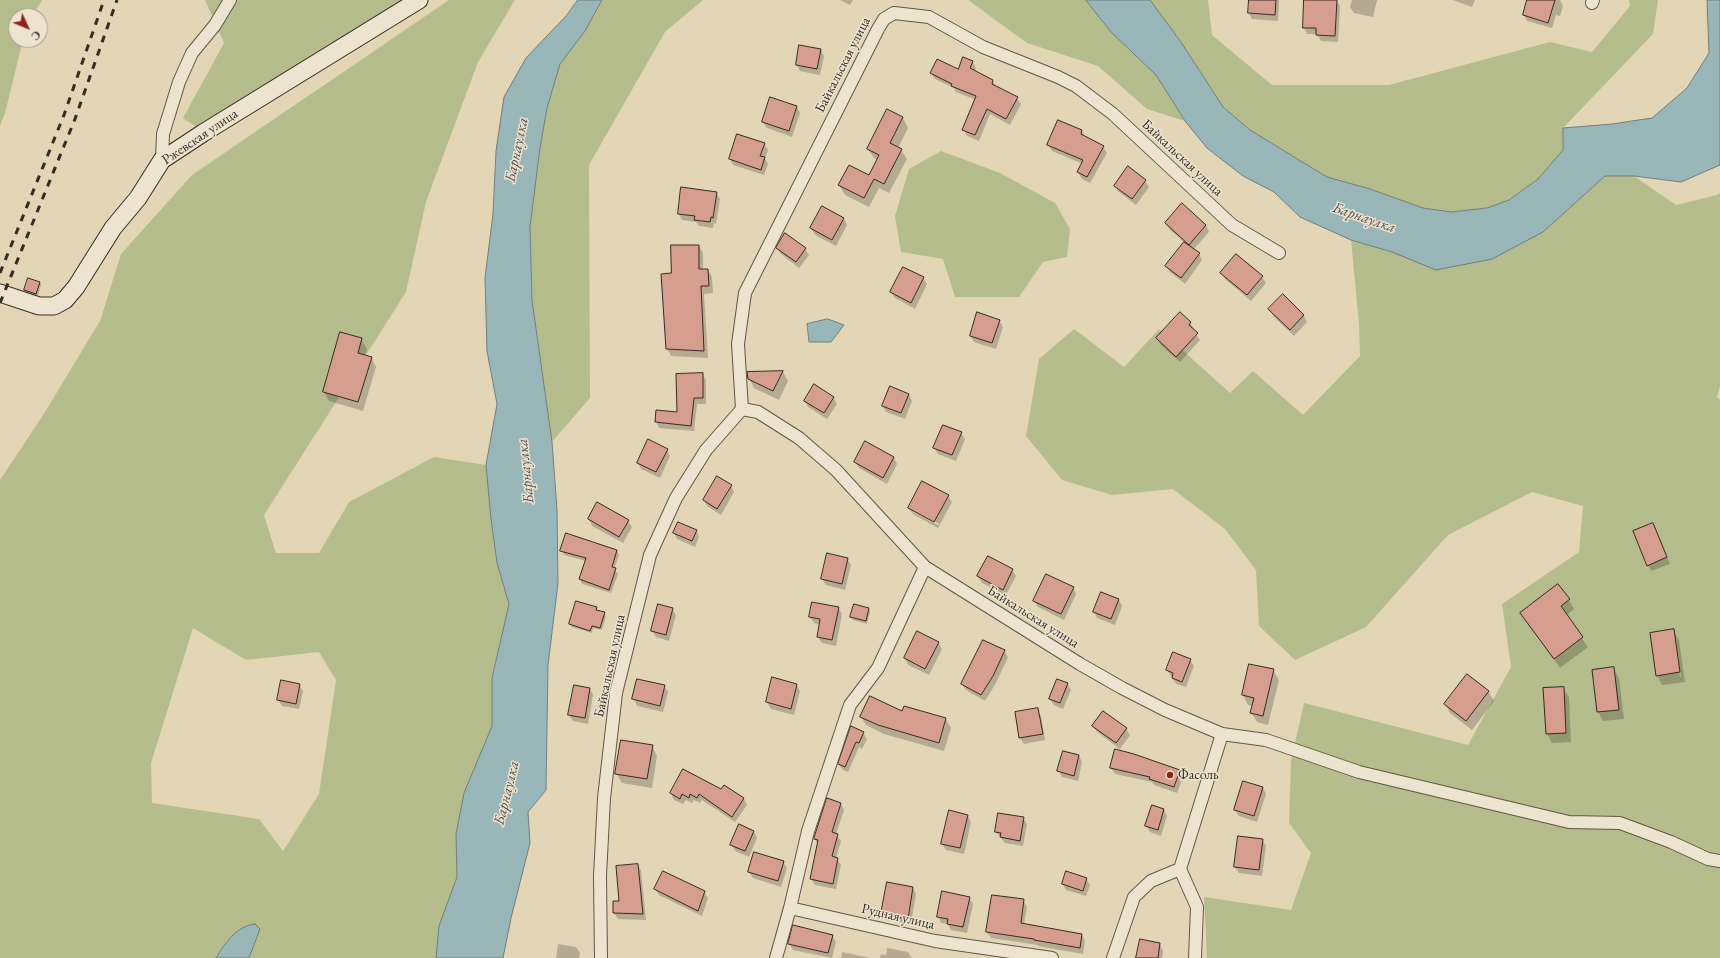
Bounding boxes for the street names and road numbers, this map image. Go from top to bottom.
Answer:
street label: Байкальская улица [812,14,874,116]
street label: Ржевская улица [159,105,241,169]
street label: Байкальская улица [1138,116,1226,200]
street label: Байкальская улица [984,582,1082,652]
street label: Байкальская улица [591,613,629,719]
street label: Рудная улица [860,900,936,934]

